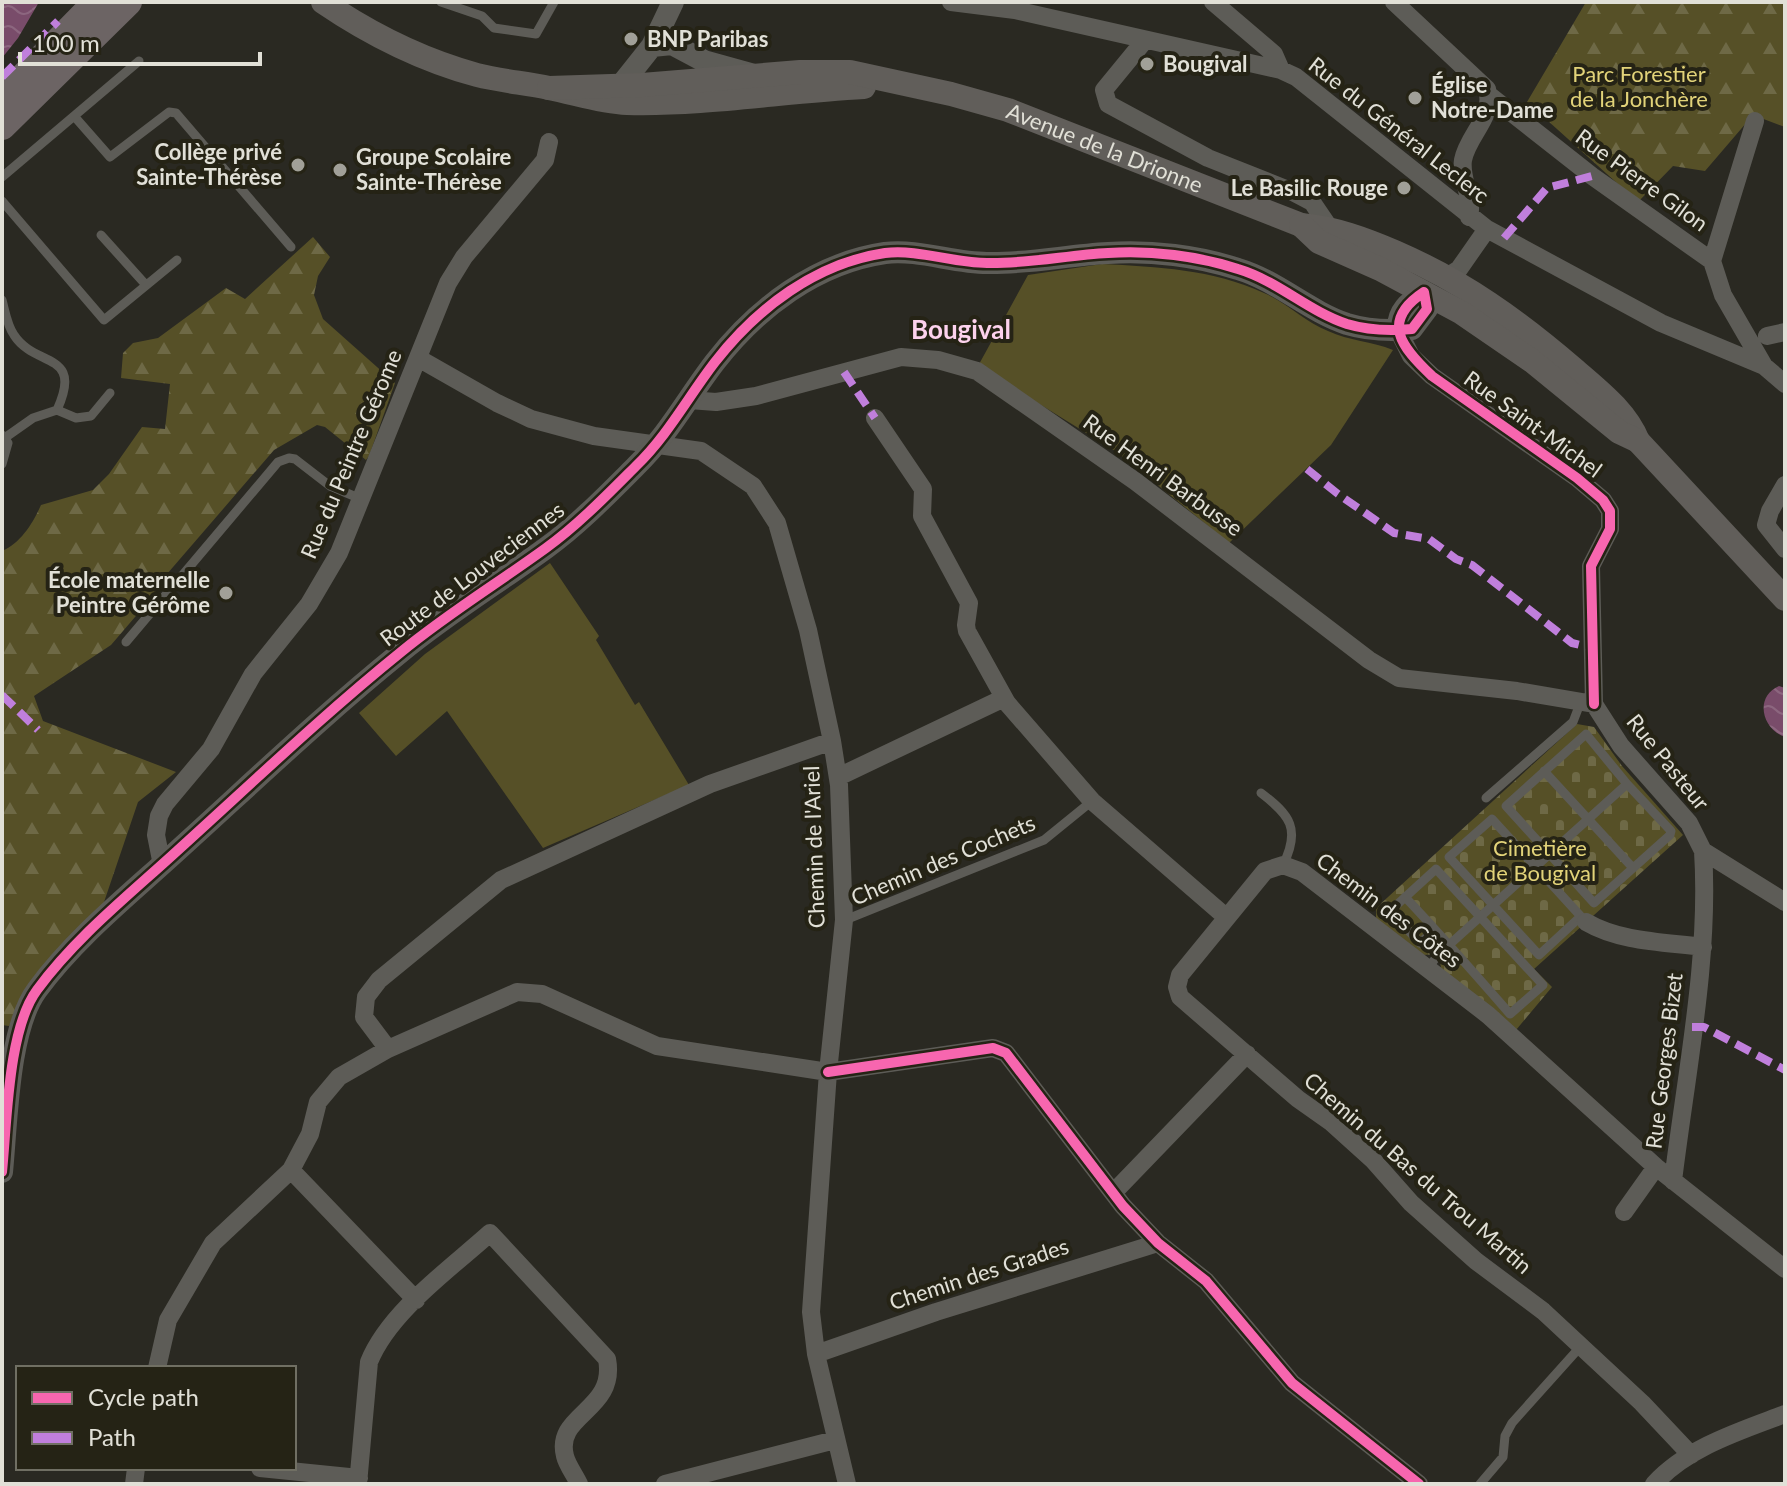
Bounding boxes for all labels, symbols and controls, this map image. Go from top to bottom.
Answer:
scale bar [20,16,260,66]
place label: BNP Paribas [647,25,768,52]
text: 100 m [32,28,100,57]
marker: BNP Paribas [622,30,640,48]
place label: Bougival [1163,50,1248,77]
street label: Rue du Général Leclerc [1304,51,1495,208]
marker: Bougival [1138,55,1156,73]
park label: Parc Forestier de la Jonchère [1570,60,1708,112]
place label: Église Notre-Dame [1431,71,1554,123]
marker: Église Notre-Dame [1406,89,1424,107]
street label: Avenue de la Drionne [1003,97,1207,198]
street label: Rue Pierre Gilon [1571,123,1714,237]
place label: Collège privé Sainte-Thérèse [136,138,282,190]
place label: Groupe Scolaire Sainte-Thérèse [356,143,512,195]
marker: Collège privé Sainte-Thérèse [289,156,307,174]
marker: Groupe Scolaire Sainte-Thérèse [331,161,349,179]
place label: Le Basilic Rouge [1231,174,1388,201]
marker: Le Basilic Rouge [1395,179,1413,197]
district label: Bougival [911,313,1011,345]
street label: Rue du Peintre Gérome [294,345,407,562]
street label: Rue Saint-Michel [1459,364,1608,483]
street label: Rue Henri Barbusse [1078,408,1248,541]
street label: Route de Louveciennes [374,496,569,652]
place label: École maternelle Peintre Gérôme [48,566,210,618]
marker: École maternelle Peintre Gérôme [217,584,235,602]
street label: Rue Pasteur [1621,708,1715,815]
street label: Chemin de l'Ariel [797,765,830,929]
street label: Chemin des Cochets [847,808,1039,911]
park label: Cimetière de Bougival [1484,834,1596,886]
street label: Chemin des Côtes [1311,846,1467,973]
street label: Rue Georges Bizet [1639,971,1688,1150]
street label: Chemin du Bas du Trou Martin [1299,1066,1538,1279]
street label: Chemin des Grades [886,1232,1072,1315]
legend [16,1366,296,1470]
text: Cycle path [88,1382,199,1411]
text: Path [88,1422,136,1451]

